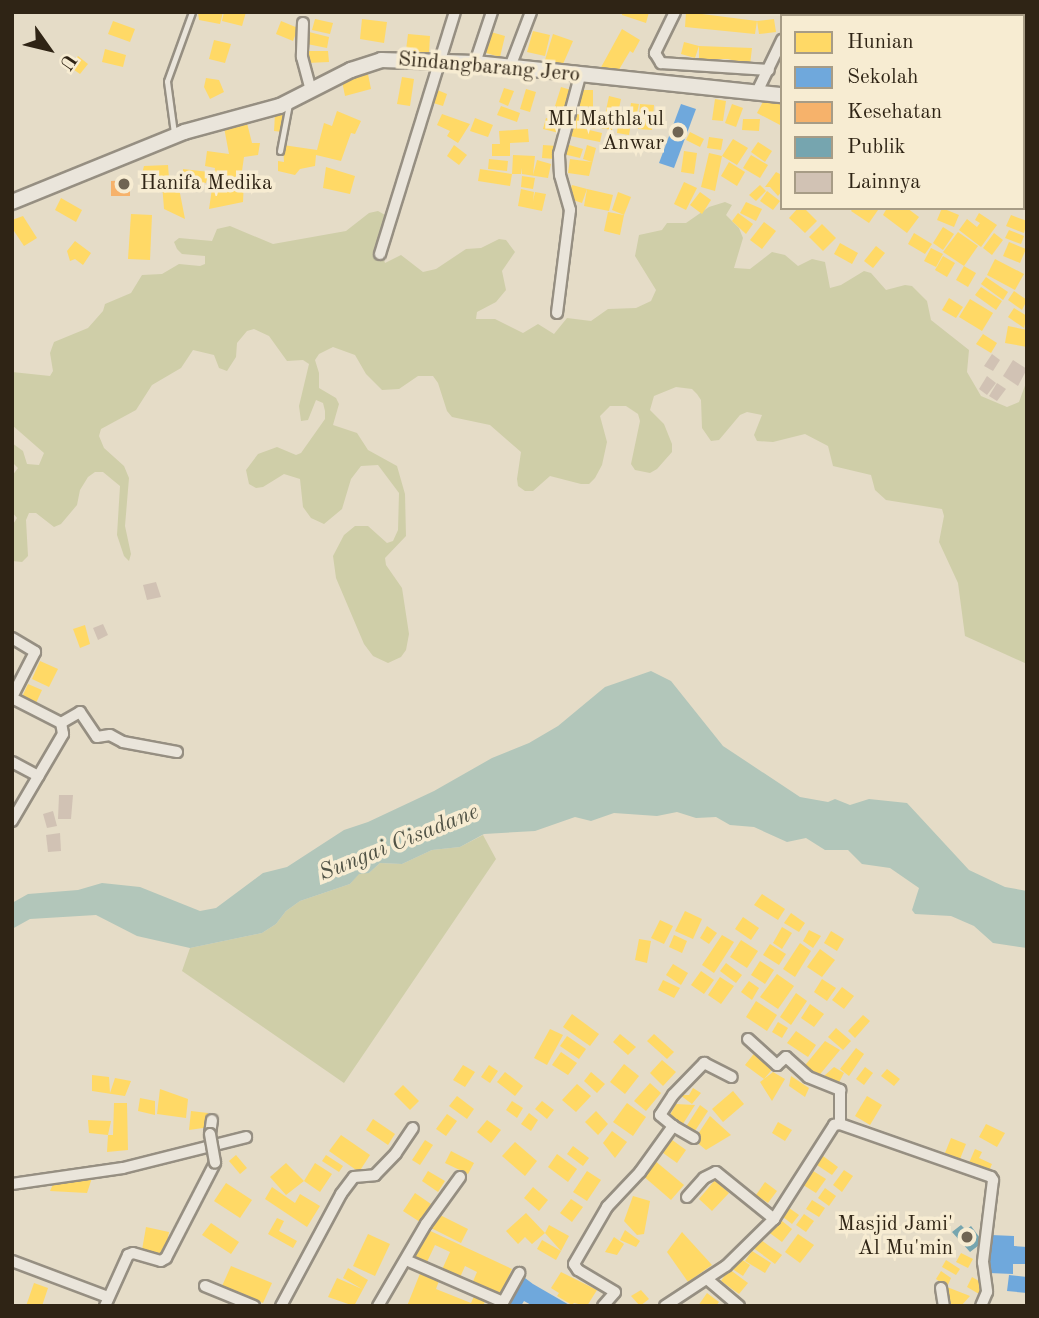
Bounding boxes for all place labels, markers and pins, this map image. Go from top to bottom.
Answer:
place label: MI Mathla'ul Anwar [548,107,664,157]
marker: MI Mathla'ul Anwar [670,124,686,140]
place label: Hanifa Medika [140,171,272,197]
marker: Hanifa Medika [114,174,134,194]
place label: Masjid Jami' Al Mu'min [838,1212,953,1262]
marker: Masjid Jami' Al Mu'min [959,1229,975,1245]

